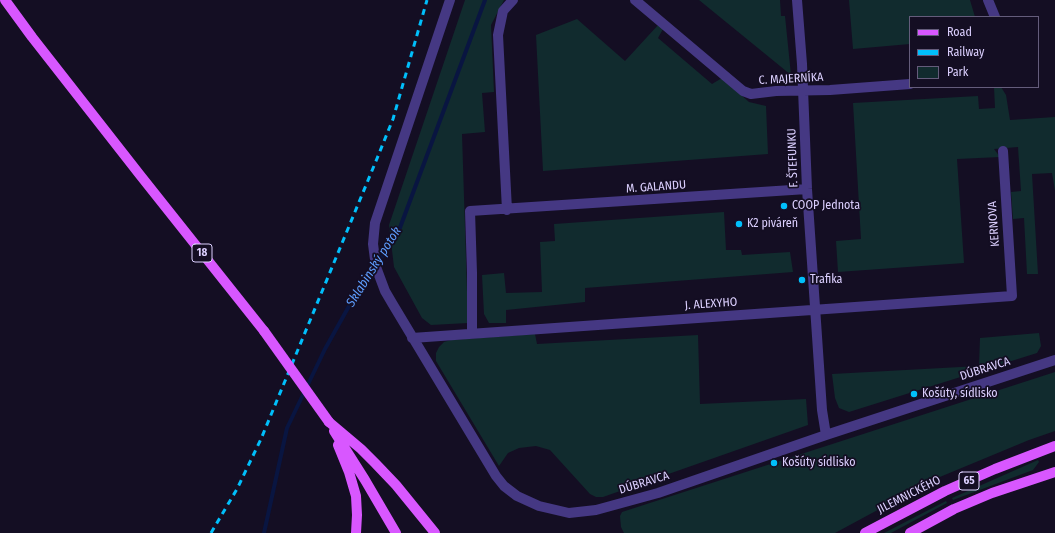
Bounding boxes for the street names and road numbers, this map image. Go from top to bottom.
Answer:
street label: C. MAJERNÍKA [758,70,824,88]
street label: F. ŠTEFUNKU [785,128,801,188]
street label: M. GALANDU [626,178,686,196]
street label: KERNOVA [985,201,1003,247]
road number: 18 [192,244,212,262]
street label: J. ALEXYHO [684,295,738,313]
street label: DÚBRAVCA [958,354,1012,384]
street label: DÚBRAVCA [617,469,671,497]
road number: 65 [959,472,979,490]
street label: JILEMNICKÉHO [875,473,943,517]

